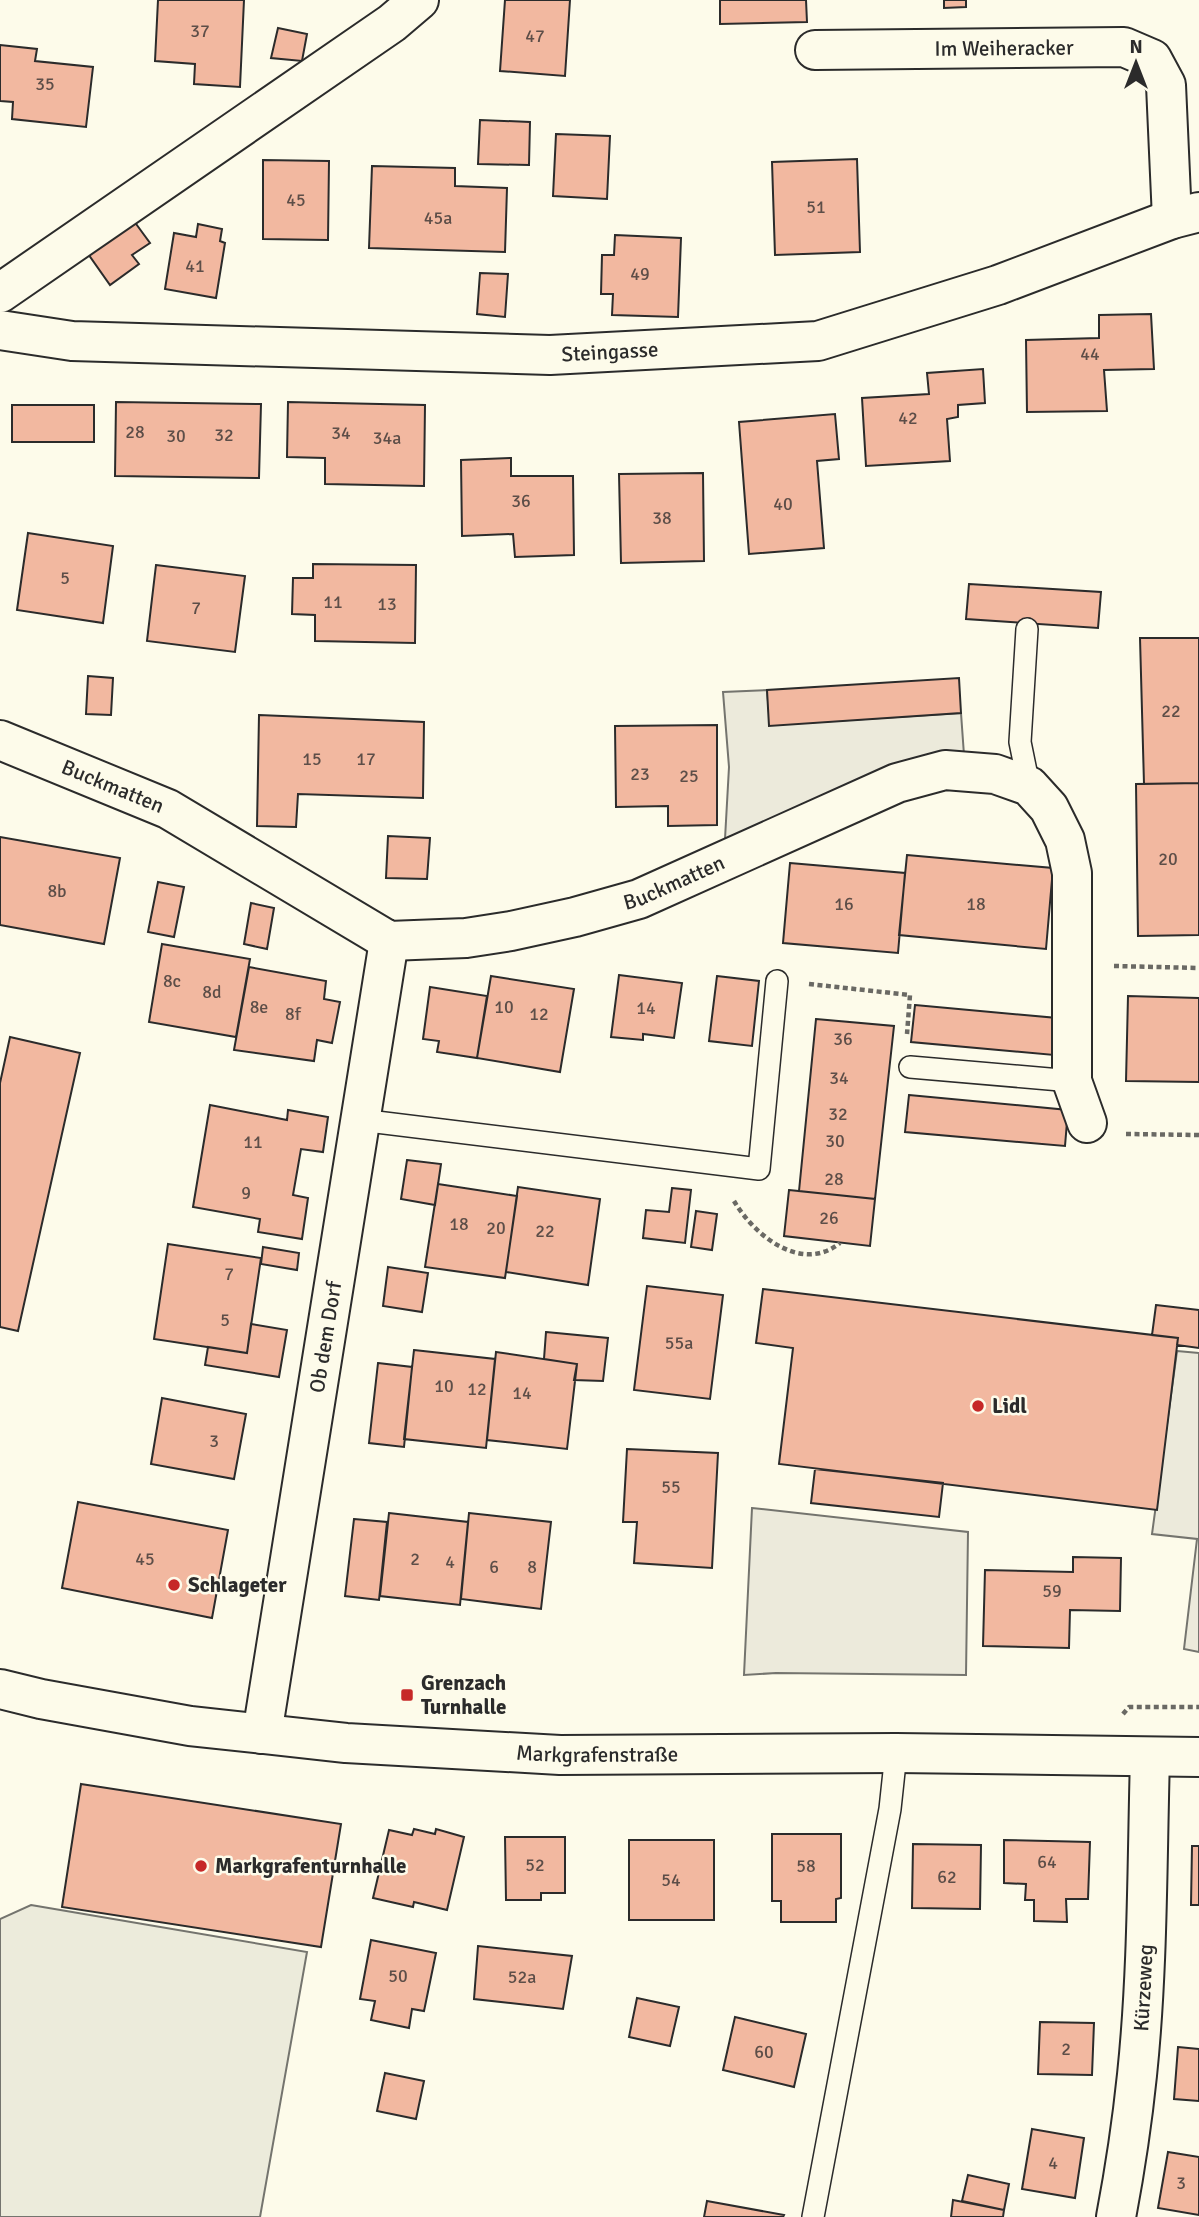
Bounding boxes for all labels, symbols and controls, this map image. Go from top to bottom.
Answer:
house number: 37 [190,20,210,42]
house number: 47 [525,25,545,47]
north arrow [1101,28,1171,98]
street label: Im Weiheracker [934,34,1074,62]
text: N [1129,35,1143,59]
house number: 35 [35,73,55,95]
house number: 45 [286,189,306,211]
house number: 51 [806,196,826,218]
house number: 45a [424,207,452,229]
house number: 41 [185,255,205,277]
house number: 49 [630,263,650,285]
street label: Steingasse [561,336,659,367]
house number: 44 [1080,343,1100,365]
house number: 42 [898,407,918,429]
house number: 28 [125,421,145,443]
house number: 34 [331,422,351,444]
house number: 32 [214,424,234,446]
house number: 30 [166,425,186,447]
house number: 34a [373,427,401,449]
house number: 36 [511,490,531,512]
house number: 40 [773,493,793,515]
house number: 38 [652,507,672,529]
house number: 5 [60,567,70,589]
house number: 11 [323,591,343,613]
house number: 13 [377,593,397,615]
house number: 7 [191,597,201,619]
house number: 22 [1161,700,1181,722]
house number: 15 [302,748,322,770]
house number: 17 [356,748,376,770]
street label: Buckmatten [58,754,168,819]
house number: 23 [630,763,650,785]
house number: 25 [679,765,699,787]
house number: 20 [1158,848,1178,870]
street label: Buckmatten [620,849,729,916]
house number: 8b [47,880,67,902]
house number: 16 [834,893,854,915]
house number: 18 [966,893,986,915]
house number: 8c [163,970,181,992]
house number: 8d [202,981,222,1003]
house number: 8e [250,996,268,1018]
house number: 10 [494,996,514,1018]
house number: 14 [636,997,656,1019]
house number: 8f [285,1003,302,1025]
house number: 12 [529,1003,549,1025]
house number: 36 [833,1028,853,1050]
house number: 34 [829,1067,849,1089]
house number: 32 [828,1103,848,1125]
house number: 30 [825,1130,845,1152]
house number: 11 [243,1131,263,1153]
house number: 28 [824,1168,844,1190]
house number: 9 [241,1182,251,1204]
house number: 26 [819,1207,839,1229]
house number: 18 [449,1213,469,1235]
house number: 20 [486,1217,506,1239]
house number: 22 [535,1220,555,1242]
house number: 7 [224,1263,234,1285]
street label: Ob dem Dorf [304,1279,347,1395]
house number: 5 [220,1309,230,1331]
house number: 55a [665,1332,693,1354]
house number: 10 [434,1375,454,1397]
house number: 12 [467,1378,487,1400]
house number: 14 [512,1382,532,1404]
place label: Lidl [992,1393,1027,1419]
marker: Lidl [970,1398,986,1414]
house number: 3 [209,1430,219,1452]
house number: 55 [661,1476,681,1498]
house number: 45 [135,1548,155,1570]
house number: 2 [410,1548,420,1570]
house number: 4 [445,1551,455,1573]
house number: 6 [489,1556,499,1578]
house number: 8 [527,1556,537,1578]
place label: Schlageter [188,1572,287,1598]
marker: Schlageter [166,1577,182,1593]
house number: 59 [1042,1580,1062,1602]
place label: Grenzach Turnhalle [421,1670,507,1720]
marker: Grenzach Turnhalle [399,1687,415,1703]
street label: Markgrafenstraße [515,1740,678,1768]
house number: 64 [1037,1851,1057,1873]
place label: Markgrafenturnhalle [215,1853,407,1879]
house number: 52 [525,1854,545,1876]
house number: 58 [796,1855,816,1877]
marker: Markgrafenturnhalle [193,1858,209,1874]
house number: 62 [937,1866,957,1888]
house number: 54 [661,1869,681,1891]
street label: Kürzeweg [1128,1944,1159,2032]
house number: 50 [388,1965,408,1987]
house number: 52a [508,1966,536,1988]
house number: 2 [1061,2038,1071,2060]
house number: 60 [754,2041,774,2063]
house number: 4 [1048,2152,1058,2174]
house number: 3 [1176,2172,1186,2194]

